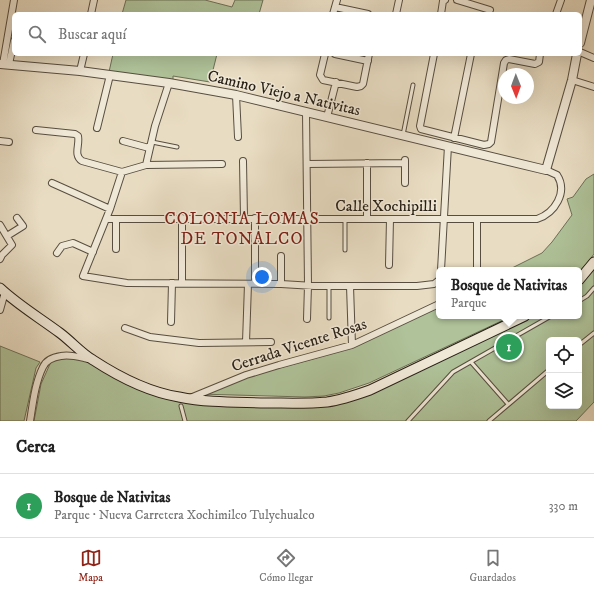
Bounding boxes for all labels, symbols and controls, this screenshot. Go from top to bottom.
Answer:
search box [12,12,582,56]
icon: search [26,23,48,45]
text: Buscar aquí [58,25,126,44]
street label: Camino Viejo a Nativitas [206,66,362,120]
north arrow [498,68,534,104]
street label: Calle Xochipilli [335,196,437,216]
district label: COLONIA LOMAS DE TONALCO [164,208,320,250]
your location [252,267,272,287]
popup [436,267,582,319]
text: Bosque de Nativitas [451,276,567,295]
text: Parque [451,295,487,311]
street label: Cerrada Vicente Rosas [229,314,369,376]
pin: 1 [496,332,522,362]
map controls [546,337,582,409]
button: locate [546,337,582,373]
button: layers [546,373,582,409]
text: Cerca [16,436,55,458]
text: Bosque de Nativitas [54,488,170,507]
text: 1 [27,498,31,514]
text: 330 m [549,498,578,514]
text: Parque · Nueva Carretera Xochimilco Tulyehualco [54,507,315,523]
tab: Mapa [78,547,103,585]
tab: Cómo llegar [259,547,313,585]
tab: Guardados [469,547,516,585]

